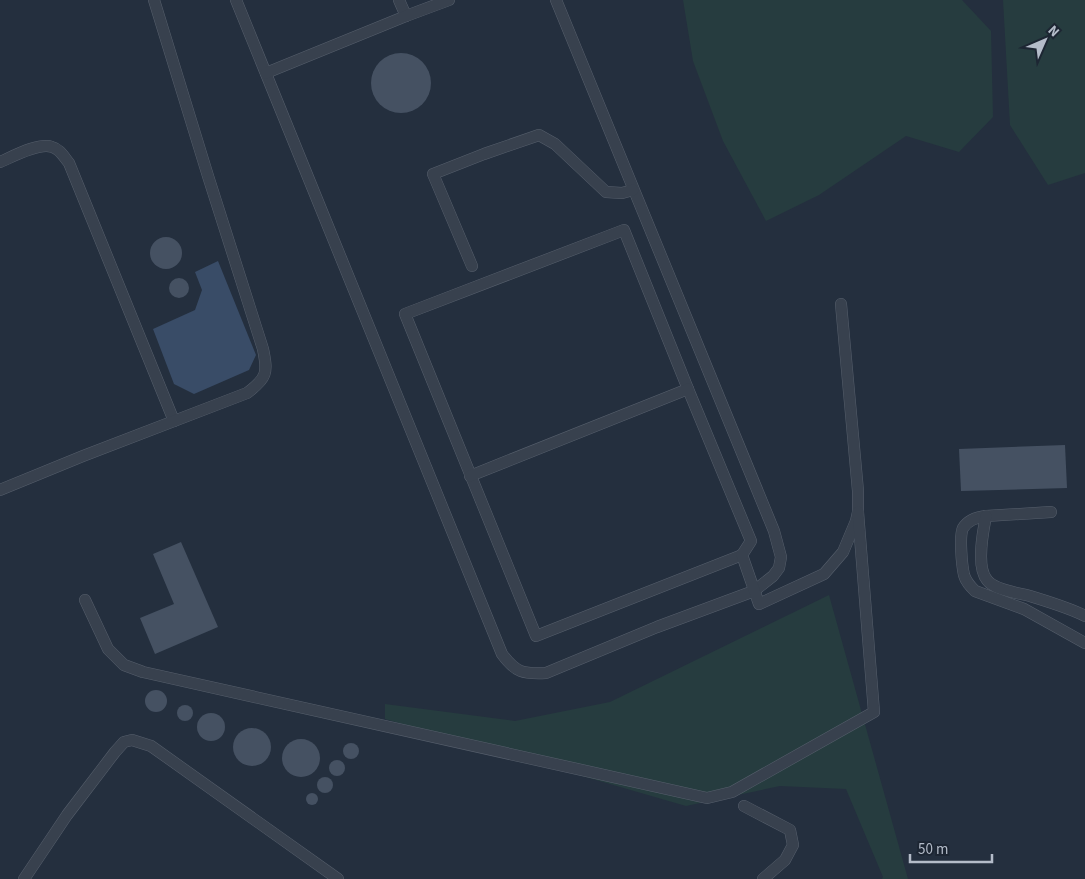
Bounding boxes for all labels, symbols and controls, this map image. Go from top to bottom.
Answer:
north arrow [1020,15,1070,65]
text: N [1043,21,1064,42]
scale bar [910,832,992,864]
text: 50 m [918,839,948,860]

